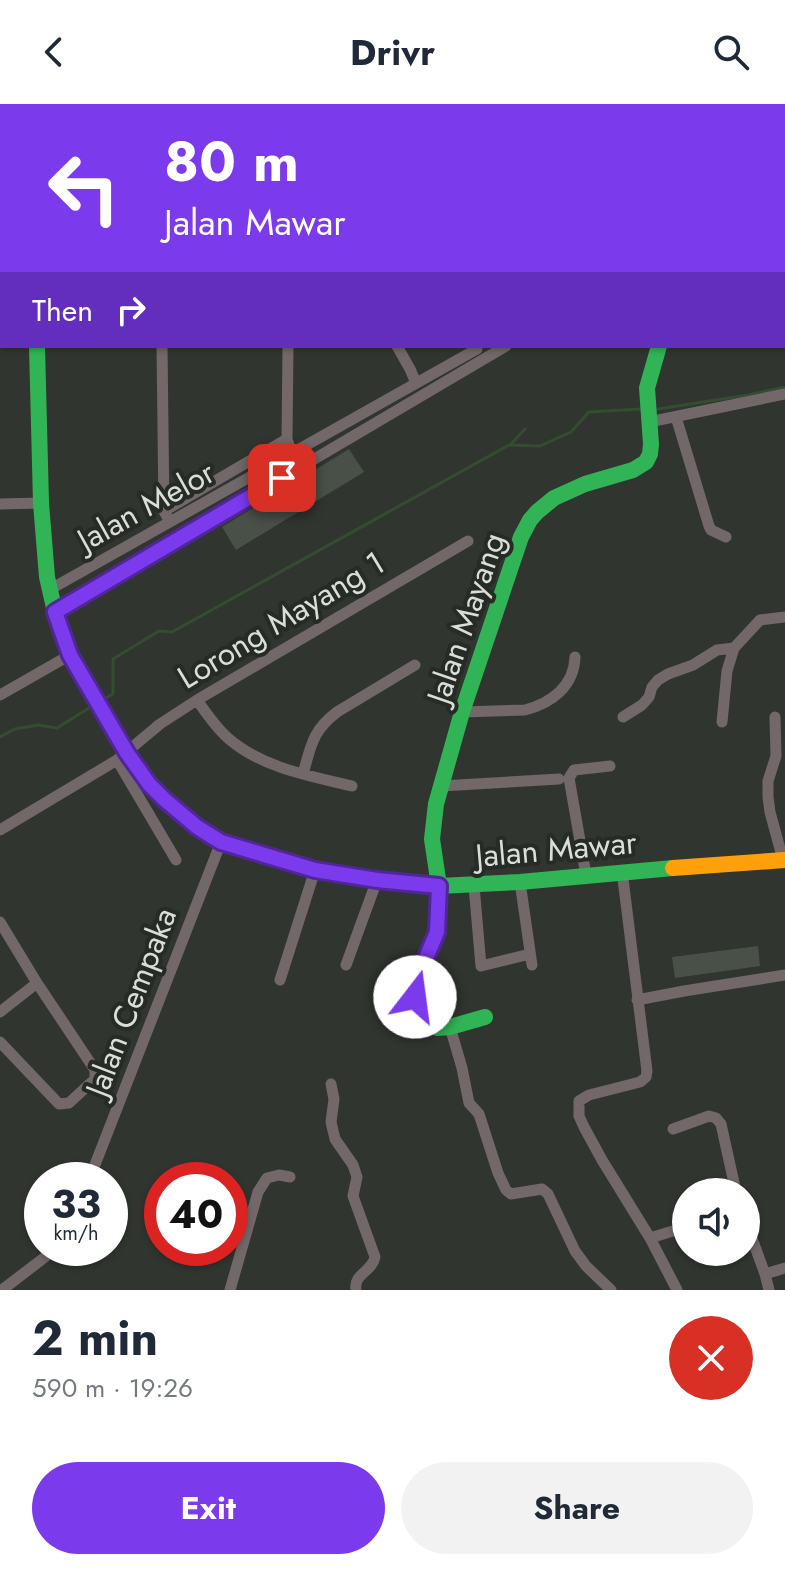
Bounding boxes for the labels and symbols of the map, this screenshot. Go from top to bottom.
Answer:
pin [248,444,316,512]
street label: Jalan Melor [66,449,223,565]
street label: Jalan Mayang [414,526,517,713]
street label: Lorong Mayang 1 [169,540,393,700]
street label: Jalan Mawar [470,819,638,879]
street label: Jalan Cempaka [72,901,188,1107]
position arrow [373,955,457,1039]
speed limit sign: 40 [144,1162,248,1266]

